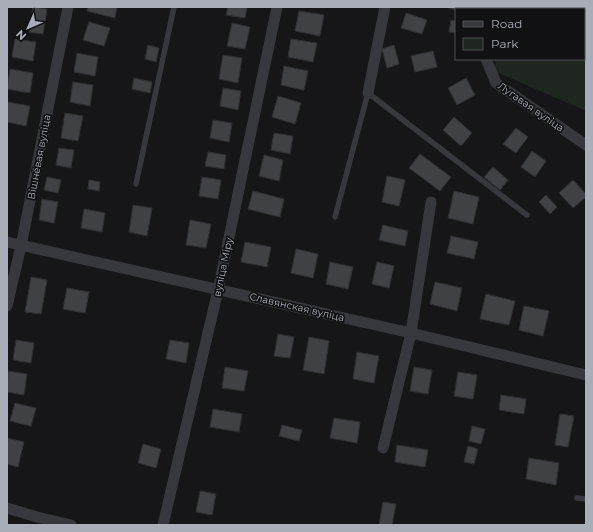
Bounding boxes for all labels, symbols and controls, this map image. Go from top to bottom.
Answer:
north arrow [8,8,48,48]
legend [455,8,585,60]
text: Road [491,16,522,31]
text: N [13,27,29,43]
text: Park [491,36,519,51]
street label: Лугавая вуліца [495,79,567,135]
street label: Вішнёвая вуліца [24,113,54,201]
street label: вуліца Міру [210,236,236,298]
street label: Славянская вуліца [248,290,346,324]

